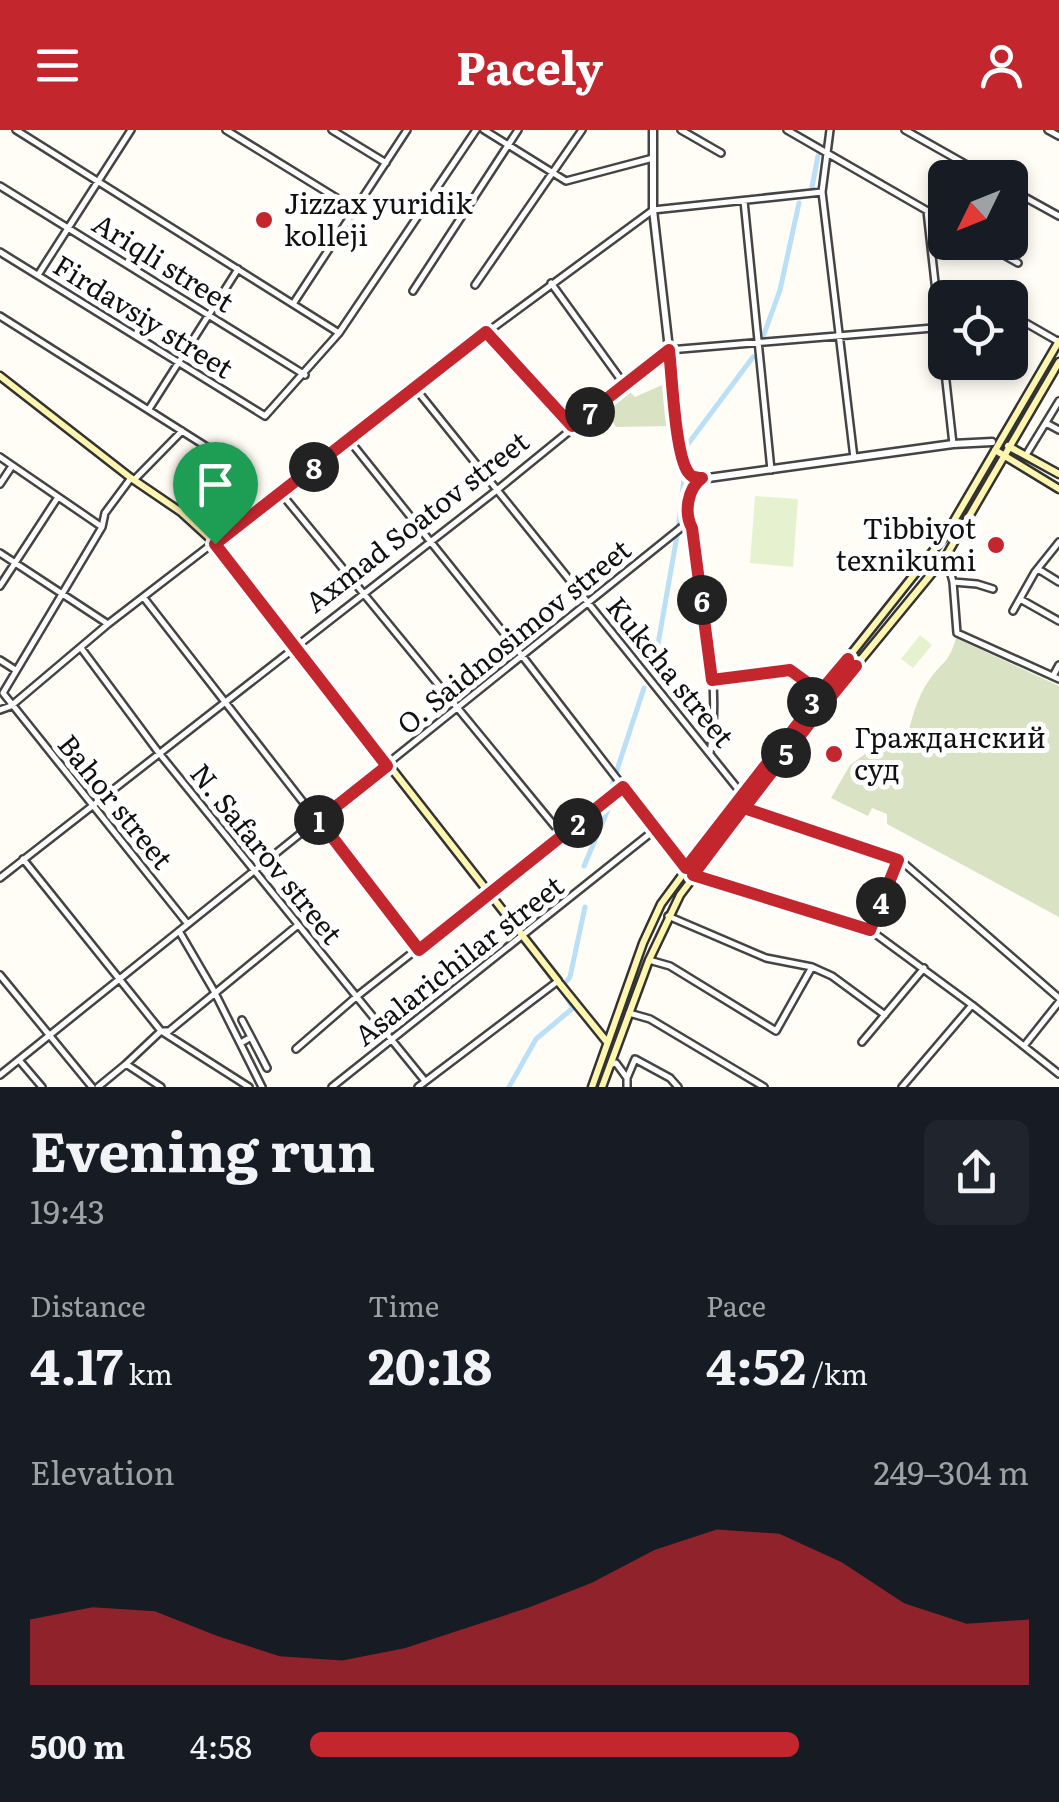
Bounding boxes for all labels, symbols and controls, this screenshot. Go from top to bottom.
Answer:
text: Pacely [456,32,603,99]
icon: menu [30,38,85,93]
icon: person [974,38,1029,93]
north arrow [928,160,1028,260]
map controls [928,160,1028,380]
place label: Jizzax yuridik kolleji [284,181,473,255]
street label: Ariqli street [85,201,243,322]
marker: Jizzax yuridik kolleji [253,209,275,231]
street label: Firdavsiy street [46,243,243,388]
button: locate [928,280,1028,380]
pin: 7 [565,387,615,437]
text: 7 [582,391,598,433]
street label: Axmad Soatov street [295,419,537,621]
pin [173,442,258,545]
pin: 8 [289,442,339,492]
text: 8 [306,446,322,488]
icon: arrive [188,457,243,512]
place label: Tibbiyot texnikumi [836,506,977,580]
street label: O. Saidnosimov street [387,527,639,743]
marker: Tibbiyot texnikumi [985,534,1007,556]
pin: 6 [677,575,727,625]
text: 6 [694,579,710,621]
street label: Kukcha street [598,586,746,756]
pin: 3 [787,677,837,727]
text: 3 [804,681,820,723]
place label: Гражданский суд [854,715,1046,789]
street label: Bahor street [49,724,185,878]
pin: 5 [761,728,811,778]
text: 5 [778,732,794,774]
marker: Гражданский суд [823,743,845,765]
street label: N. Safarov street [181,753,354,953]
pin: 1 [294,795,344,845]
pin: 2 [553,798,603,848]
text: 1 [313,799,325,841]
text: 2 [570,802,586,844]
street label: Asalarichilar street [344,864,572,1055]
pin: 4 [856,877,906,927]
text: 4 [873,881,889,923]
text: Evening run [30,1107,375,1189]
button: share [924,1120,1029,1225]
text: 19:43 [30,1186,105,1234]
text: Distance [30,1284,146,1326]
text: Time [368,1284,439,1326]
text: Pace [706,1284,766,1326]
text: 4.17 [30,1326,123,1400]
text: 20:18 [368,1326,492,1400]
text: 4:52 [706,1326,806,1400]
text: km [123,1352,173,1394]
text: /km [806,1352,868,1394]
text: Elevation [30,1447,175,1495]
text: 249–304 m [873,1447,1029,1495]
text: 500 m [30,1721,125,1769]
text: 4:58 [190,1721,252,1769]

